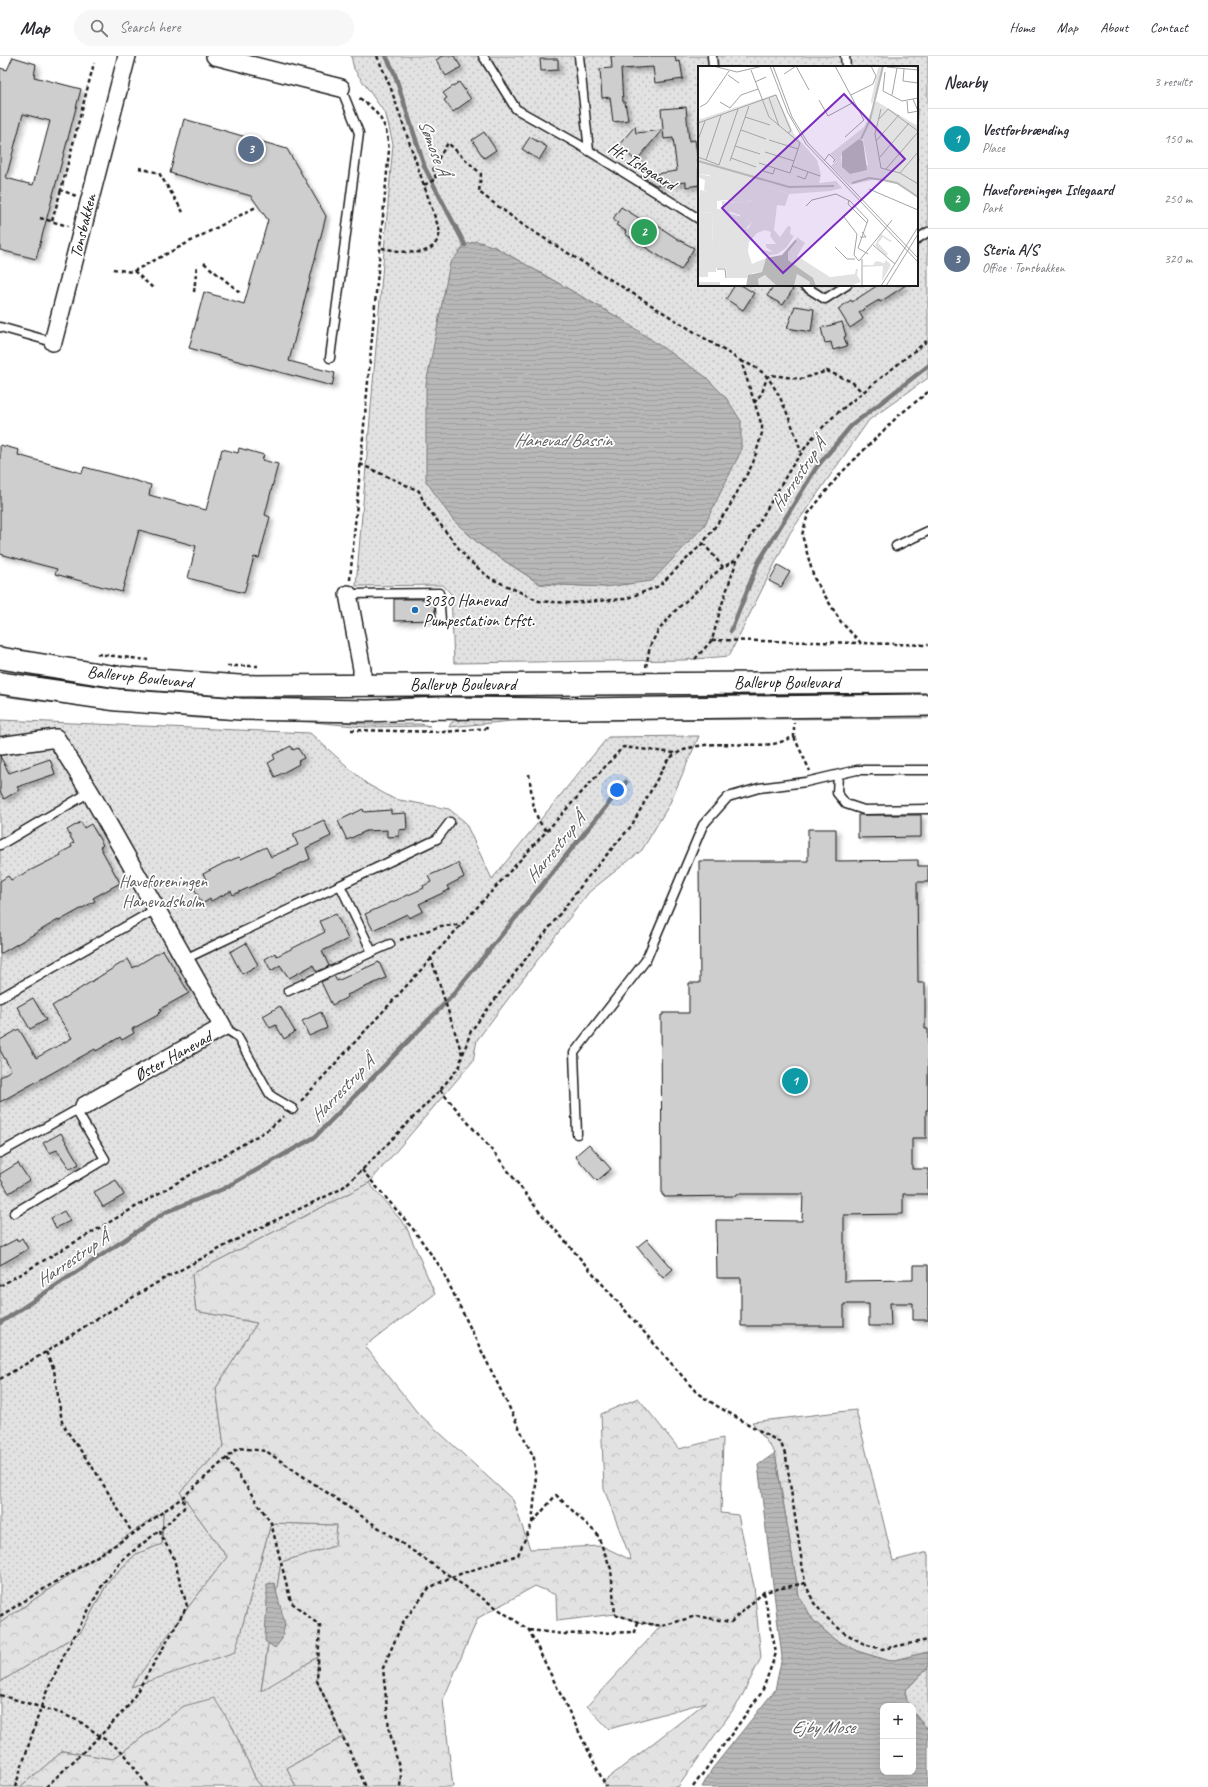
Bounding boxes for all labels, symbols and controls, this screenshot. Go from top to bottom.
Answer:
search box [74,10,354,46]
text: Map [20,16,50,40]
icon: search [88,17,110,39]
text: Search here [120,18,181,37]
text: Home [1009,19,1035,36]
text: Map [1057,19,1078,36]
text: About [1100,19,1128,36]
text: Contact [1150,19,1188,36]
inset map [698,66,918,286]
text: Nearby [944,72,987,93]
text: 3 results [1154,74,1192,90]
water label: Sømose Å [413,116,457,183]
text: Vestforbrænding [982,121,1068,140]
text: 1 [954,131,960,147]
text: 150 m [1164,131,1192,147]
pin: 3 [238,134,264,164]
street label: Hf. Islegaard [604,137,682,197]
text: Place [982,140,1005,156]
text: Haveforeningen Islegaard [982,181,1113,200]
street label: Tonsbakken [65,190,101,260]
text: 2 [954,191,960,207]
text: 250 m [1164,191,1192,207]
text: Park [982,200,1003,216]
pin: 2 [631,217,657,247]
text: Steria A/S [982,241,1038,260]
text: 3 [954,251,960,267]
text: 320 m [1164,251,1192,267]
text: Office · Tonsbakken [982,260,1065,276]
water label: Hanevad Bassin [514,429,614,451]
water label: Harrestrup Å [766,430,833,515]
place label: 3030 Hanevad Pumpestation trfst. [423,590,535,631]
marker: 3030 Hanevad Pumpestation trfst. [410,605,420,615]
street label: Ballerup Boulevard [86,661,197,693]
street label: Ballerup Boulevard [734,672,843,693]
street label: Ballerup Boulevard [410,674,519,695]
your location [607,780,627,800]
water label: Harrestrup Å [521,804,593,887]
park label: Haveforeningen Hanevadsholm [119,871,208,912]
street label: Øster Hanevad [131,1025,217,1086]
water label: Harrestrup Å [306,1047,383,1126]
pin: 1 [782,1066,808,1096]
water label: Harrestrup Å [32,1224,117,1291]
map controls [880,1703,916,1775]
button: + [880,1703,916,1739]
water label: Ejby Mose [792,1716,858,1738]
button: − [880,1739,916,1775]

